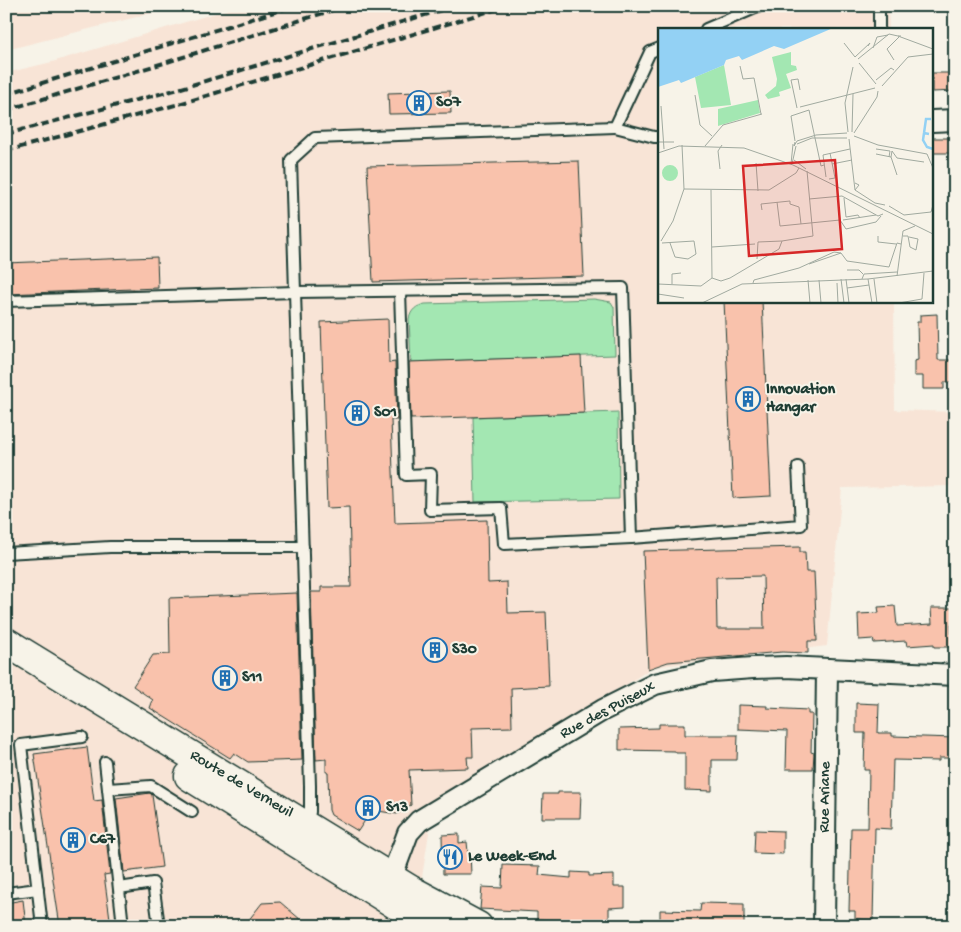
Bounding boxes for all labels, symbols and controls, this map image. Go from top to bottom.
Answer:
inset map [658,28,934,302]
building icon: S07 [406,90,432,116]
place label: S07 [436,94,462,113]
place label: Innovation Hangar [766,381,836,418]
building icon: Innovation Hangar [735,386,761,412]
building icon: S01 [344,400,370,426]
place label: S01 [374,404,397,423]
building icon: S30 [422,637,448,663]
place label: S30 [452,641,477,660]
building icon: S11 [212,665,238,691]
place label: S11 [242,669,262,688]
street label: Rue des Puiseux [557,678,659,744]
street label: Route de Verneuil [186,747,296,823]
street label: Rue Ariane [816,760,836,833]
building icon: S13 [355,795,381,821]
place label: S13 [386,799,408,818]
building icon: C67 [60,827,86,853]
place label: C67 [89,831,116,850]
restaurant icon: Le Week-End [437,844,463,870]
place label: Le Week-End [468,848,557,867]

